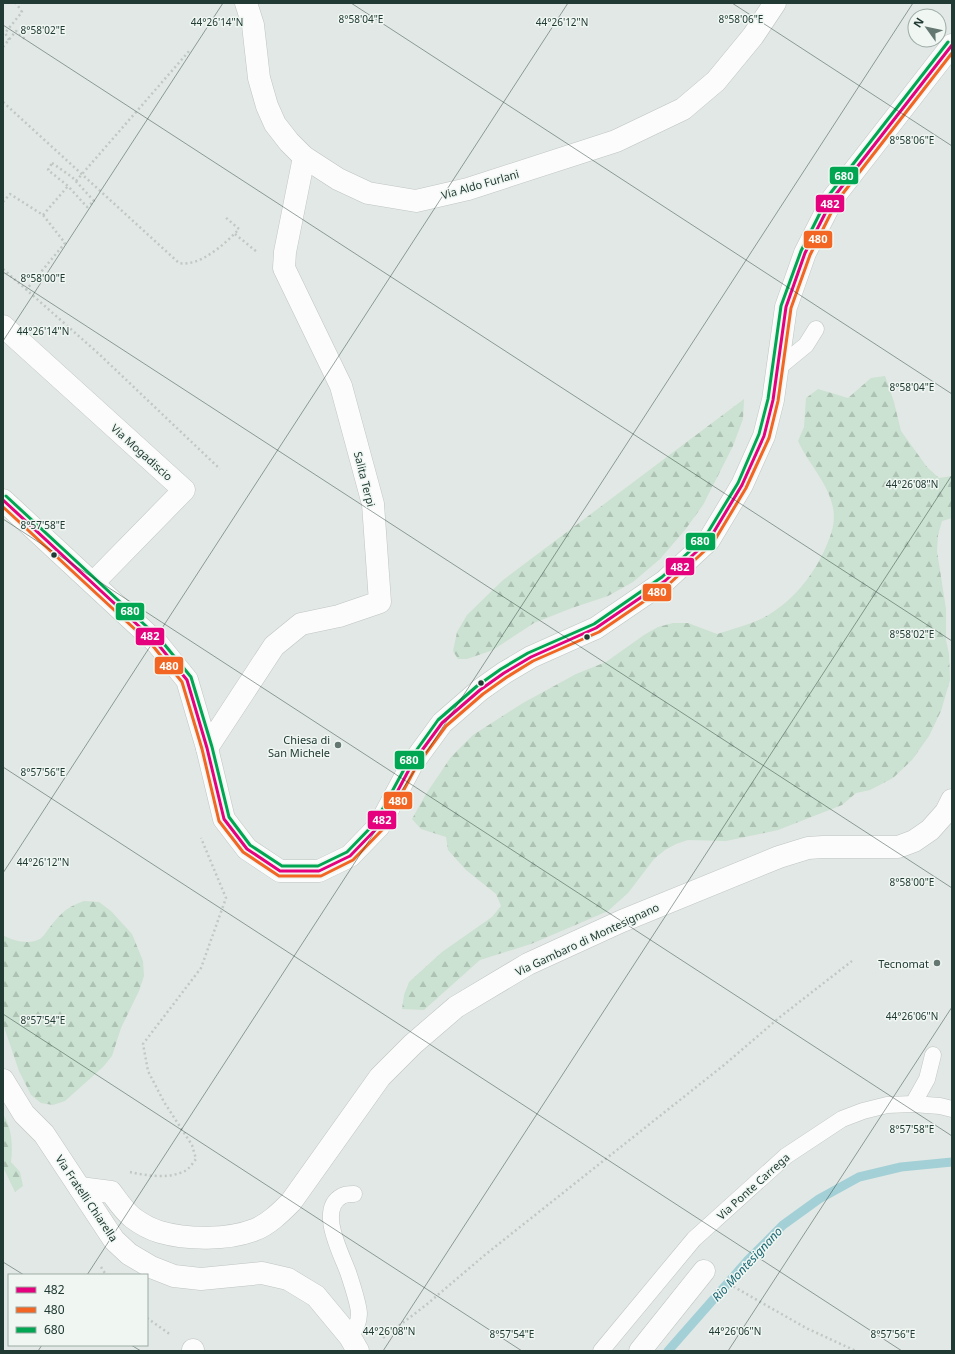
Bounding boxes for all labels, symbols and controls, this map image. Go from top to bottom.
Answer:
north arrow [907,8,947,48]
text: 8°58'04"E [339,12,383,26]
text: 8°58'06"E [719,12,763,26]
text: N [909,14,927,30]
text: 44°26'14"N [191,15,243,29]
text: 44°26'12"N [536,15,588,29]
text: 8°58'02"E [21,23,65,37]
text: 8°58'06"E [890,133,934,147]
street label: Via Aldo Furlani [439,166,521,202]
line badge: 680 [829,166,859,185]
text: 680 [835,168,853,183]
line badge: 482 [815,194,845,213]
text: 482 [821,196,839,211]
line badge: 480 [803,230,833,249]
text: 480 [809,231,827,246]
text: 8°58'00"E [21,271,65,285]
text: 44°26'14"N [17,324,69,338]
text: 8°58'04"E [890,380,934,394]
street label: Via Mogadiscio [108,420,176,484]
street label: Salita Terpi [351,450,379,508]
text: 44°26'08"N [886,477,938,491]
text: 8°57'58"E [21,518,65,532]
line badge: 680 [685,532,716,551]
text: 680 [691,533,709,548]
unlabelled marker [49,550,59,560]
line badge: 482 [665,557,695,576]
text: 482 [671,559,689,574]
line badge: 480 [642,583,672,602]
text: 480 [648,584,666,599]
line badge: 680 [115,602,145,621]
text: 680 [121,603,139,618]
line badge: 482 [135,627,165,646]
text: 8°58'02"E [890,627,934,641]
text: 482 [141,628,159,643]
unlabelled marker [582,632,592,642]
line badge: 480 [154,656,184,675]
text: 480 [160,658,178,673]
unlabelled marker [476,678,486,688]
place label: Chiesa di San Michele [268,732,330,760]
marker: Chiesa di San Michele [333,740,343,750]
line badge: 680 [394,750,425,770]
text: 680 [400,752,418,767]
text: 8°57'56"E [21,765,65,779]
line badge: 480 [383,791,413,810]
text: 480 [389,793,407,808]
line badge: 482 [367,810,397,830]
text: 482 [373,812,391,827]
text: 44°26'12"N [17,855,69,869]
text: 8°58'00"E [890,875,934,889]
street label: Via Gambaro di Montesignano [513,899,662,979]
place label: Tecnomat [878,956,929,971]
marker: Tecnomat [932,958,942,968]
text: 44°26'06"N [886,1009,938,1023]
text: 8°57'54"E [21,1013,65,1027]
text: 8°57'58"E [890,1122,934,1136]
street label: Via Ponte Carrega [714,1149,792,1223]
street label: Via Fratelli Chiarella [52,1152,122,1244]
water label: Rio Montesignano [708,1223,786,1305]
legend [8,1274,148,1346]
text: 482 [44,1281,65,1298]
text: 480 [44,1301,65,1318]
text: 680 [44,1321,65,1338]
text: 44°26'08"N [363,1324,415,1338]
text: 44°26'06"N [709,1324,761,1338]
text: 8°57'54"E [490,1327,534,1341]
text: 8°57'56"E [871,1327,915,1341]

